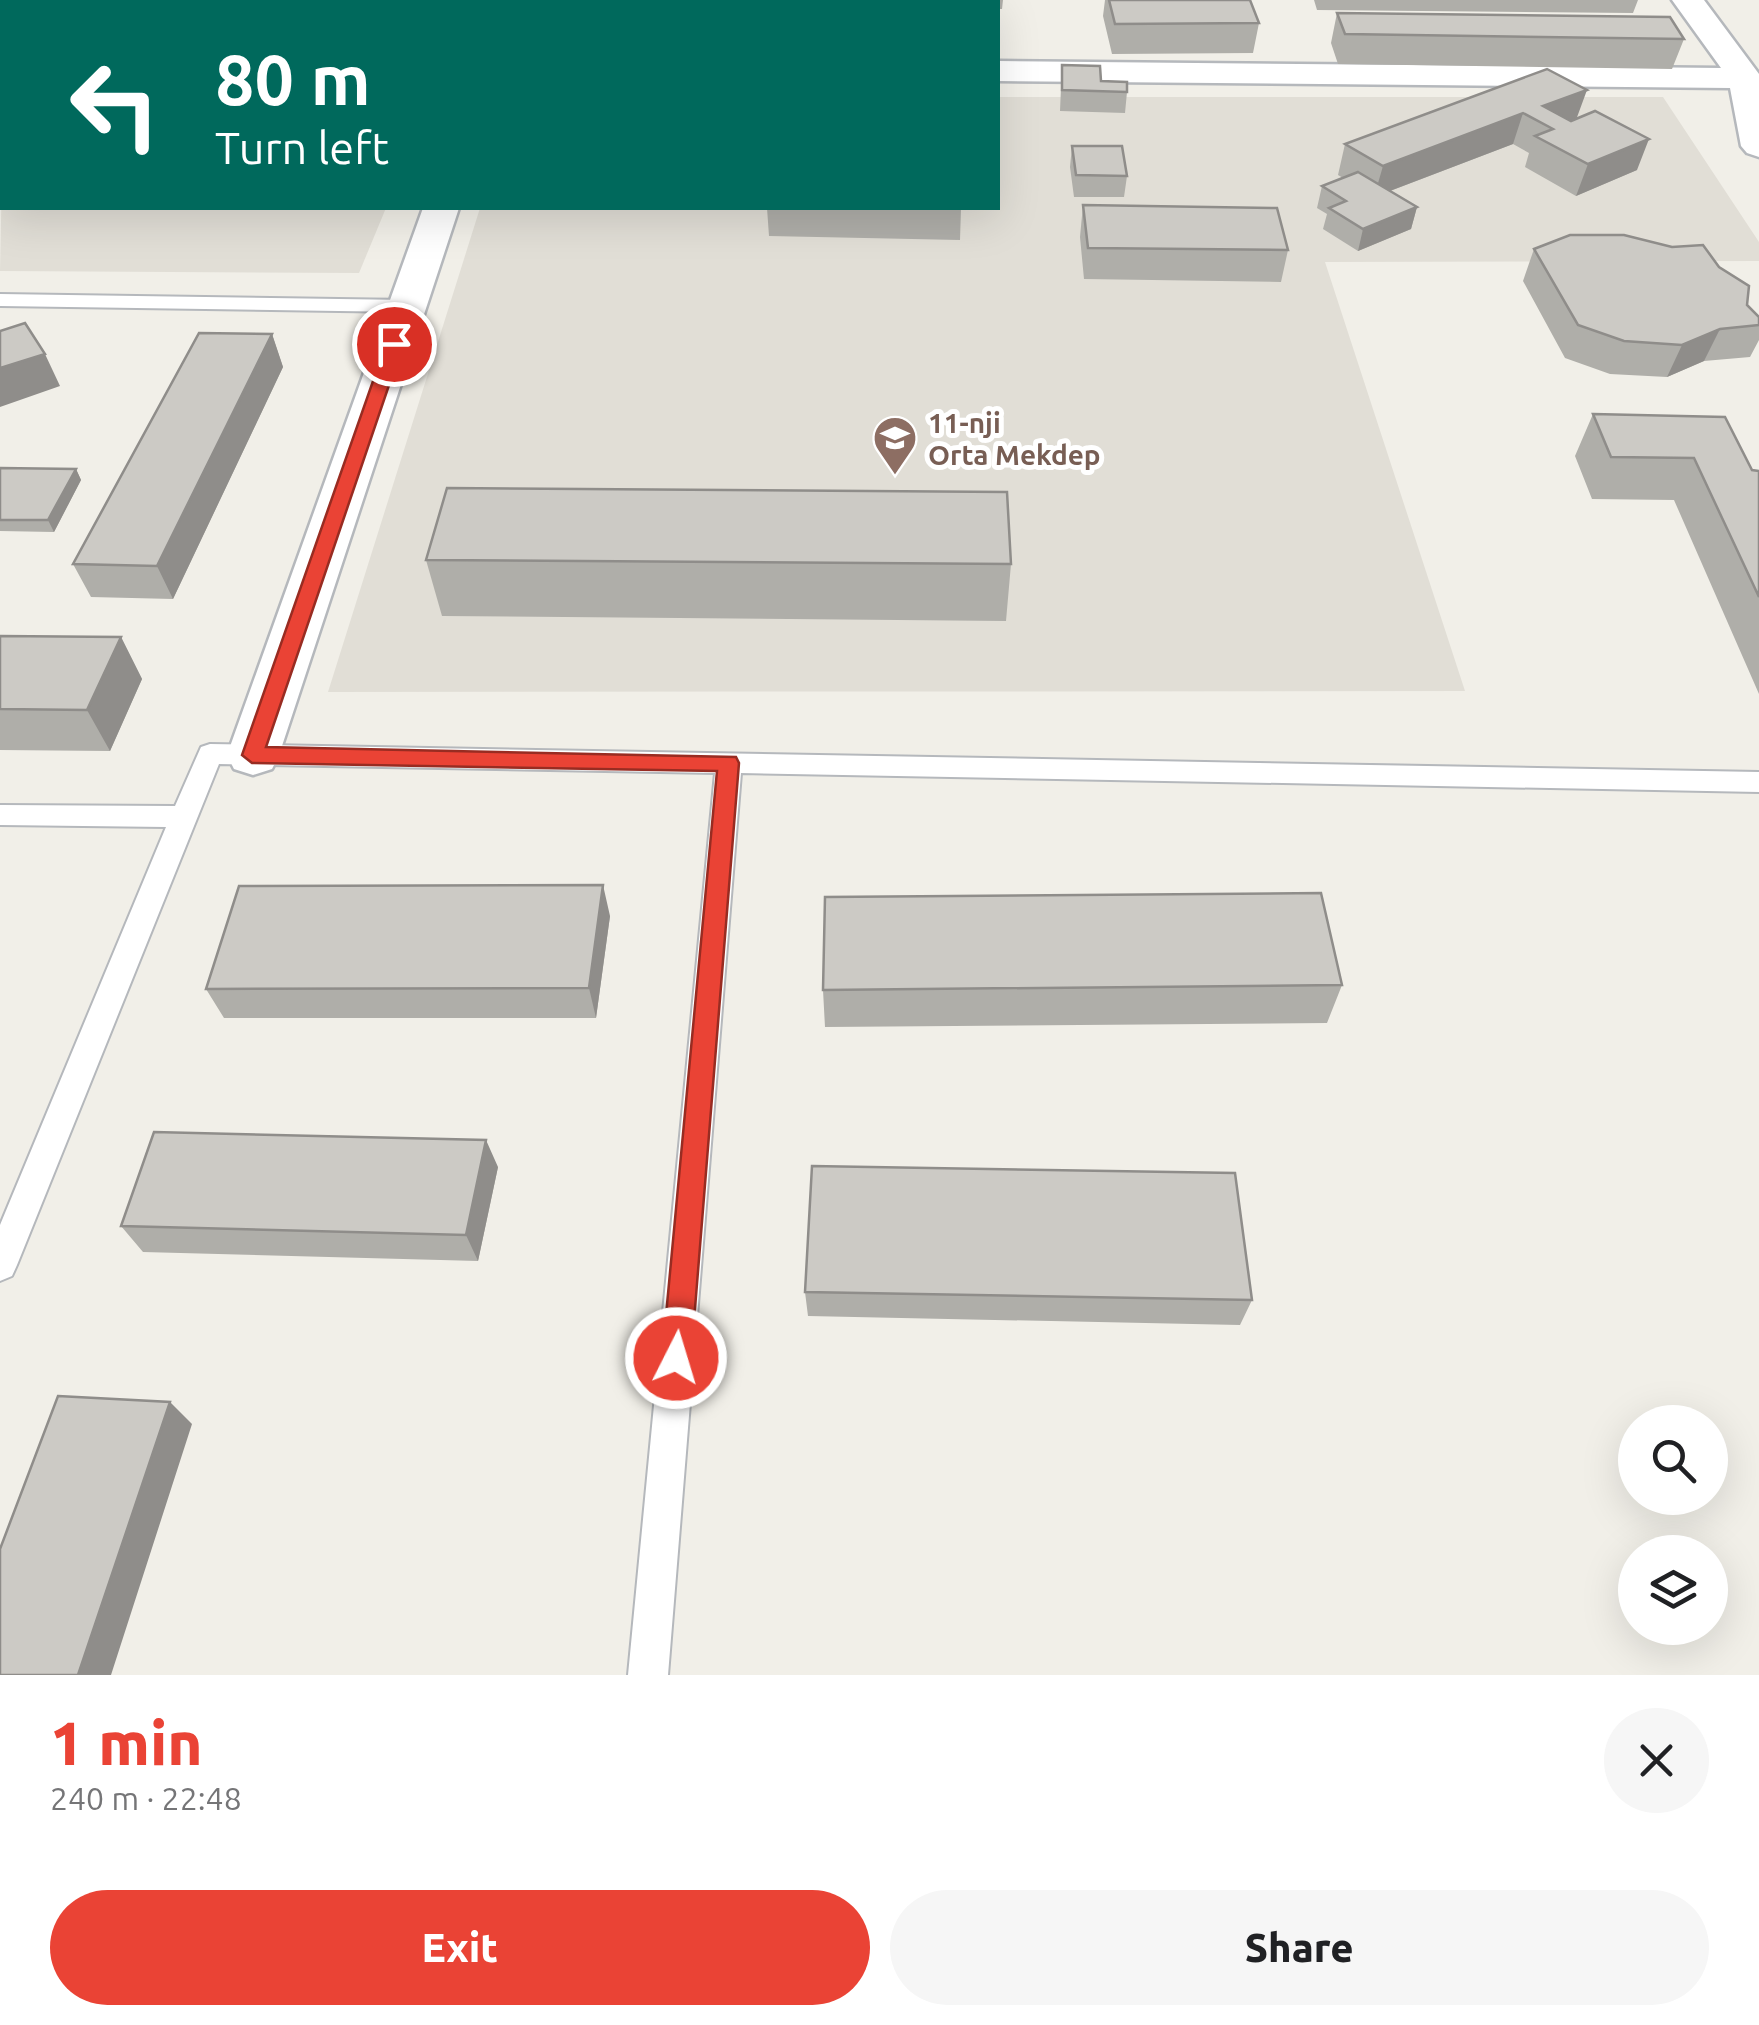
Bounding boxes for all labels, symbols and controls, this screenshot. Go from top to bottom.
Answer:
icon: left [50,40,180,170]
text: 80 m [215,40,371,118]
text: Turn left [215,122,389,173]
pin [352,302,437,387]
icon: arrive [367,317,422,372]
place label: 11-nji Orta Mekdep [928,407,1101,470]
school or university icon: 11-nji Orta Mekdep [872,415,918,476]
position arrow [624,1306,728,1410]
map controls [1618,1405,1728,1645]
button: search [1618,1405,1728,1515]
button: layers [1618,1535,1728,1645]
button: close [1604,1708,1709,1813]
text: 1 min [50,1709,203,1776]
text: 240 m · 22:48 [50,1780,242,1816]
button: Exit [50,1890,870,2005]
button: Share [890,1890,1709,2005]

